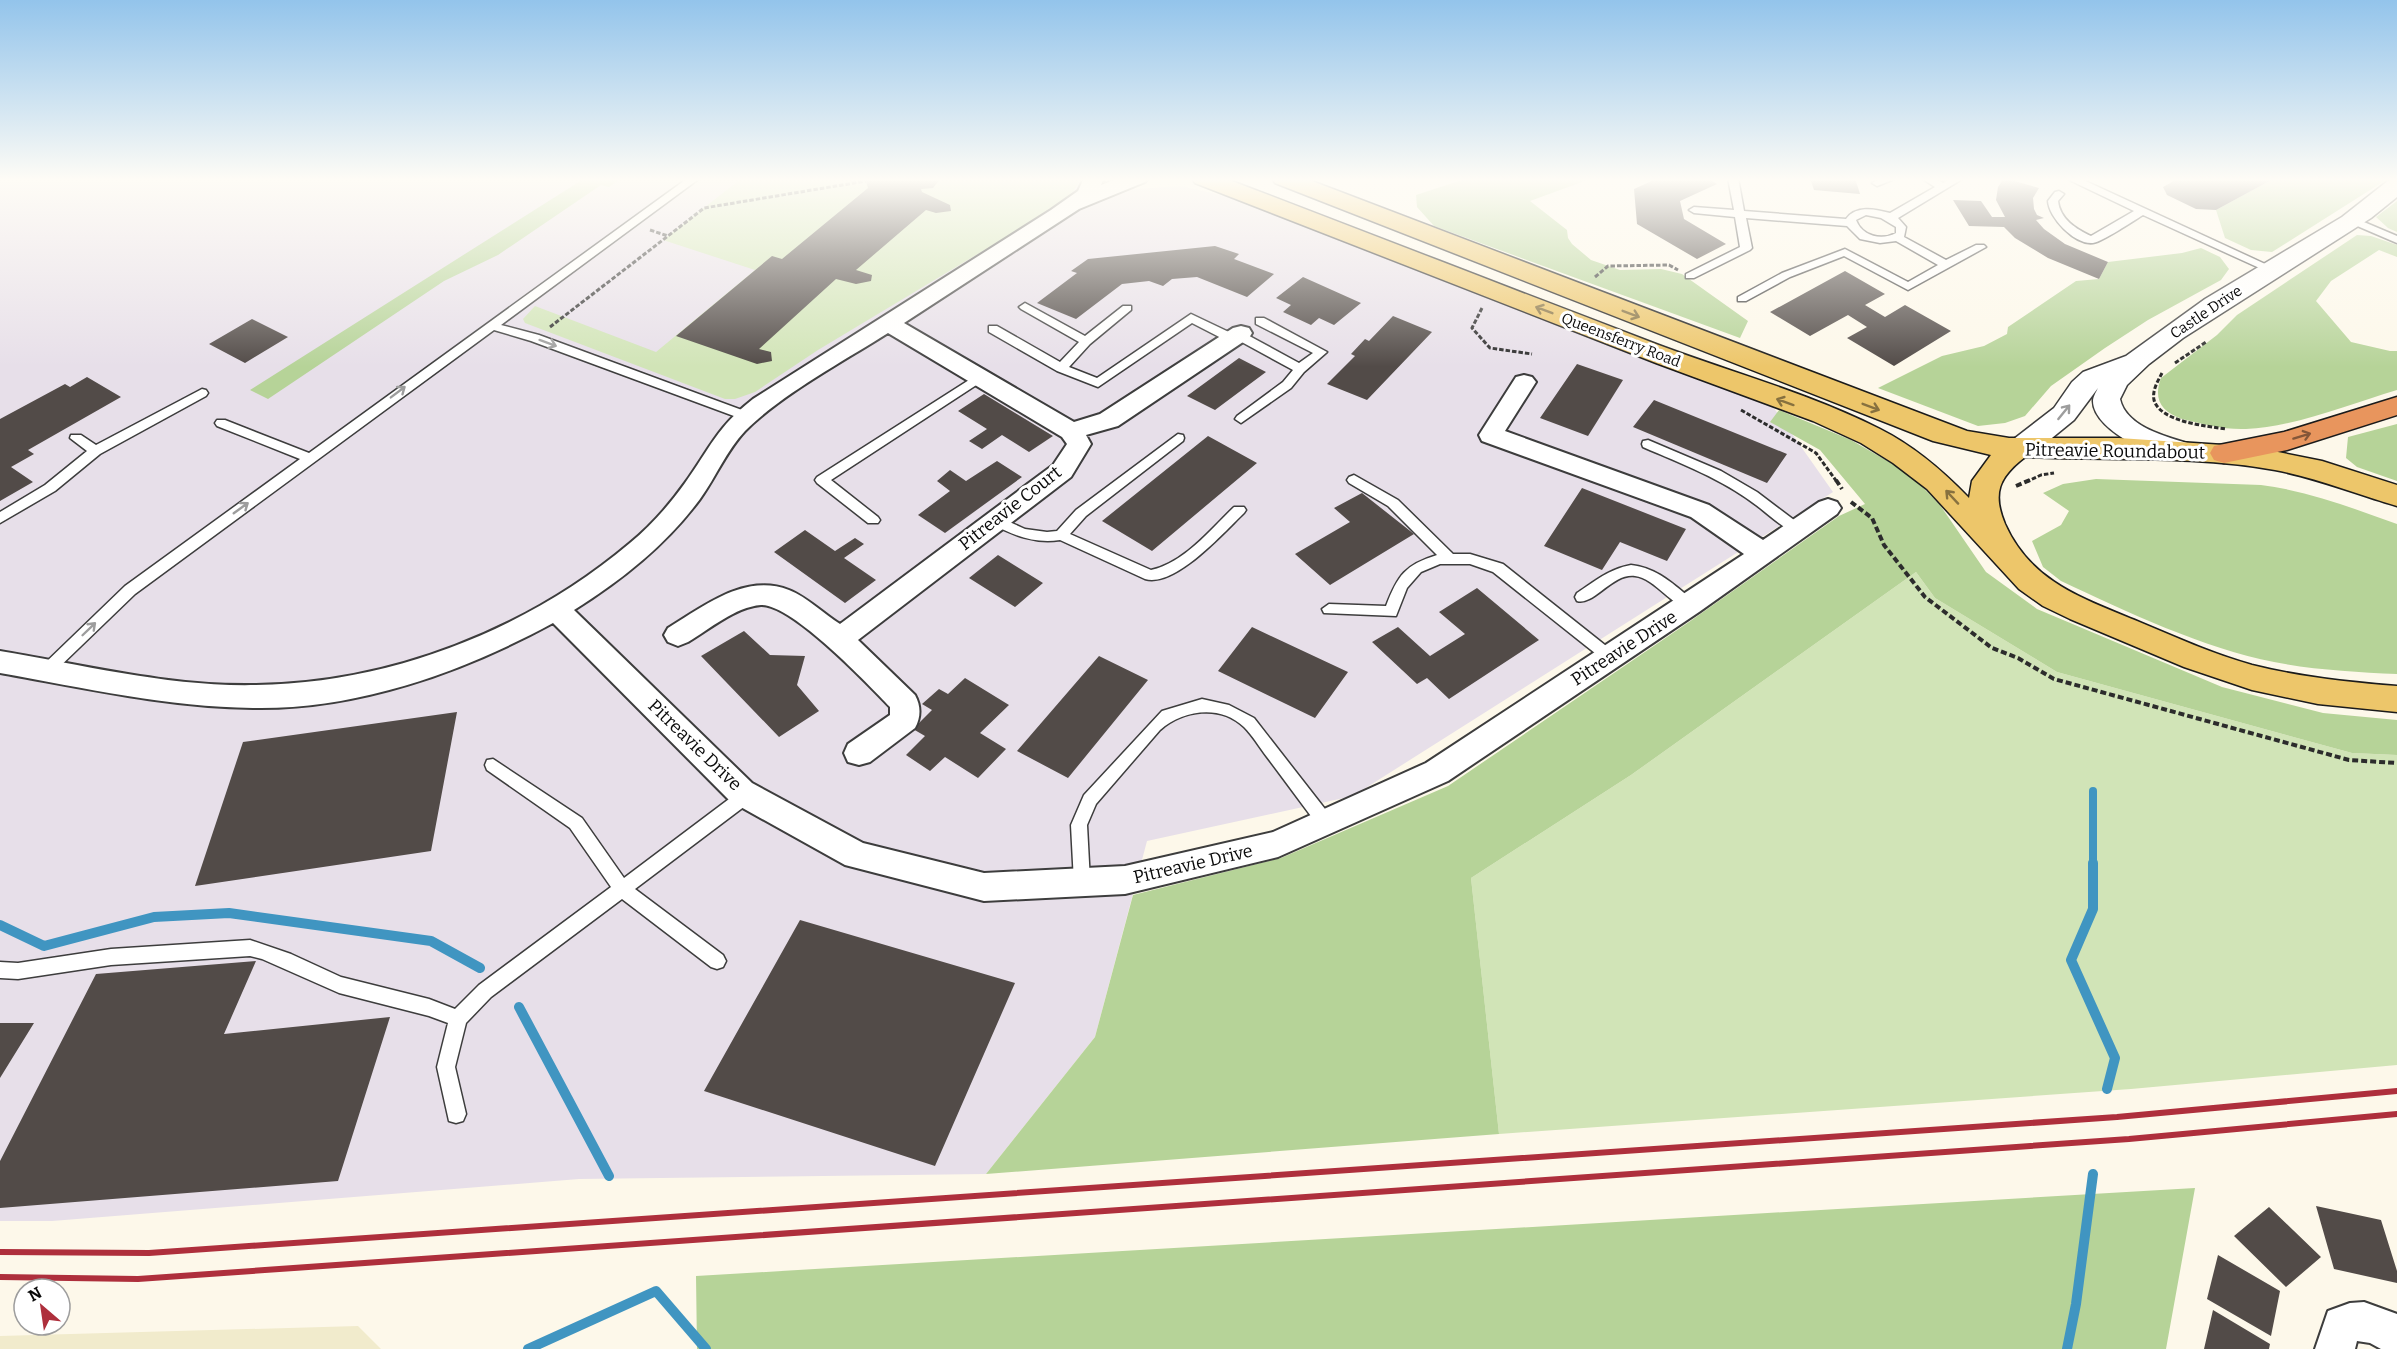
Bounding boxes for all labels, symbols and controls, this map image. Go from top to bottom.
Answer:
street label: Castle Drive [2167,281,2245,343]
one-way arrow [1535,303,1553,314]
street label: Queensferry Road [1559,309,1683,371]
one-way arrow [1621,309,1640,320]
one-way arrow [538,339,557,350]
one-way arrow [390,386,406,399]
one-way arrow [1776,395,1794,406]
one-way arrow [1862,402,1880,413]
one-way arrow [2058,404,2071,420]
one-way arrow [2292,430,2311,441]
street label: Pitreavie Roundabout [2025,438,2206,464]
street label: Pitreavie Court [954,461,1066,555]
one-way arrow [1944,490,1959,505]
one-way arrow [233,502,249,514]
street label: Pitreavie Drive [1567,606,1681,690]
one-way arrow [81,622,96,636]
street label: Pitreavie Drive [644,695,746,795]
street label: Pitreavie Drive [1131,840,1255,888]
north arrow [12,1277,72,1337]
text: N [25,1283,45,1306]

